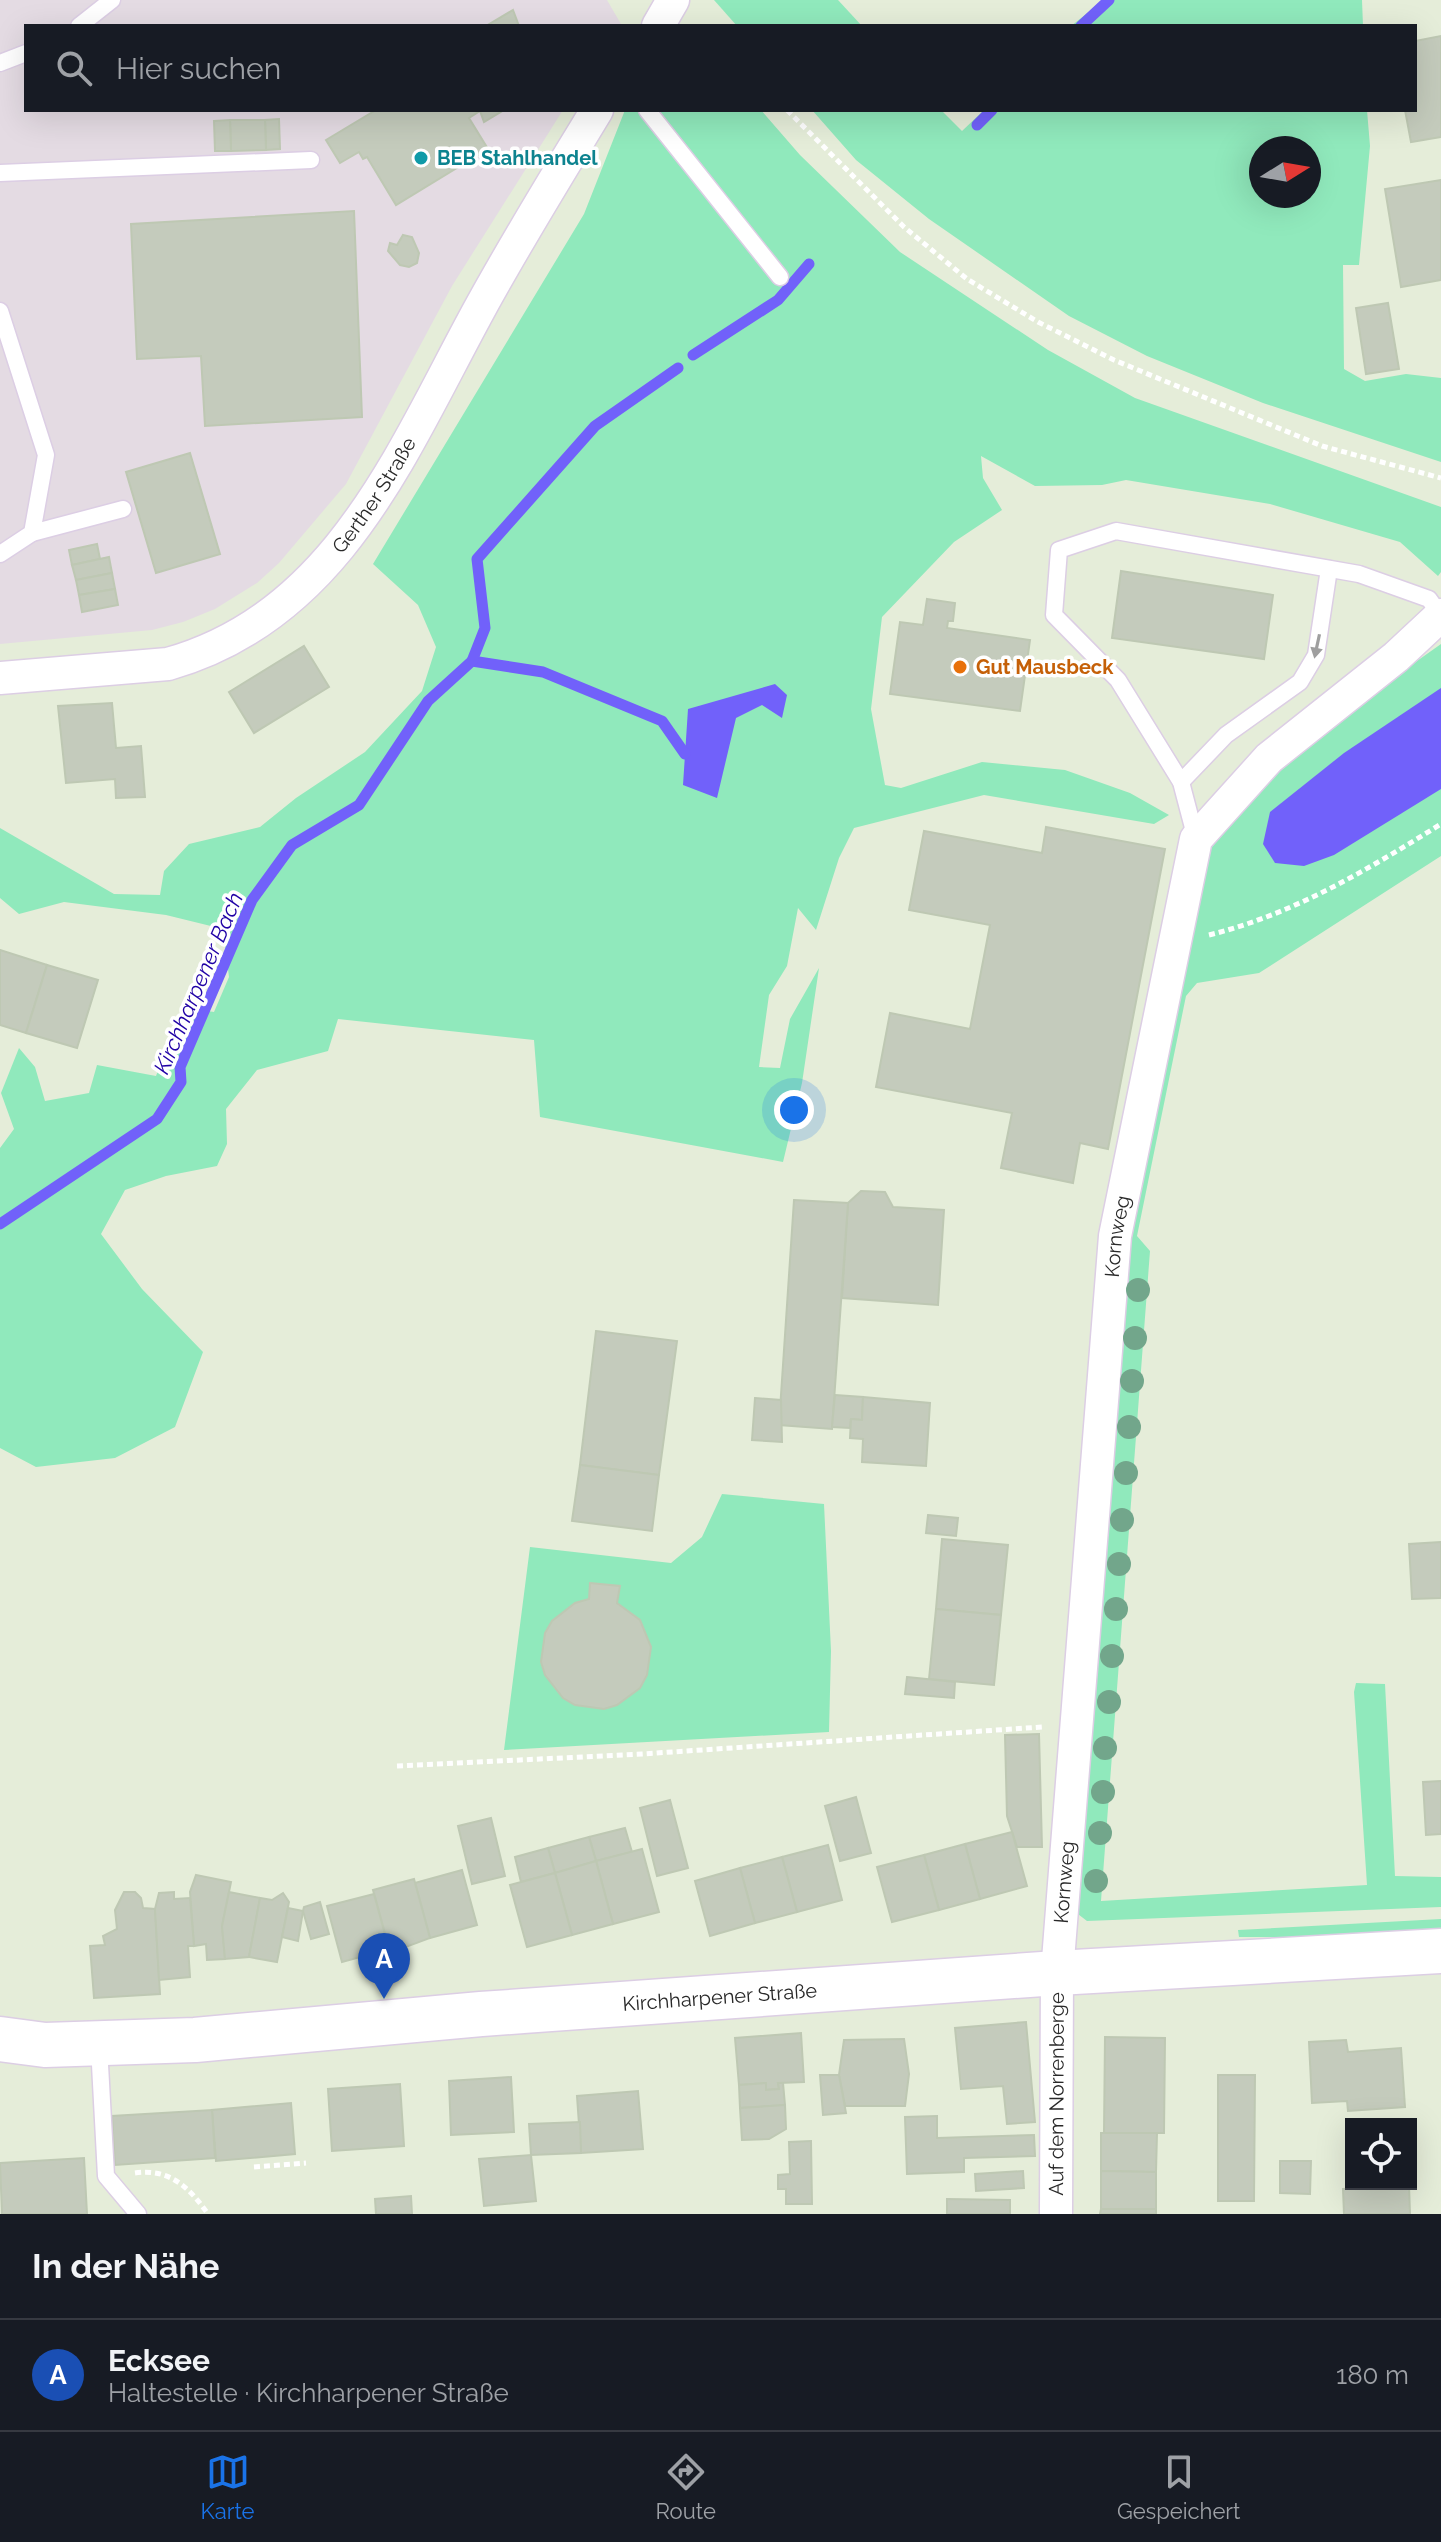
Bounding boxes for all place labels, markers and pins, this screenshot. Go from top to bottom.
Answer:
place label: BEB Stahlhandel [437,146,598,170]
marker: BEB Stahlhandel [412,149,430,167]
place label: Gut Mausbeck [976,655,1114,679]
marker: Gut Mausbeck [951,658,969,676]
pin: A [358,1933,410,1999]

